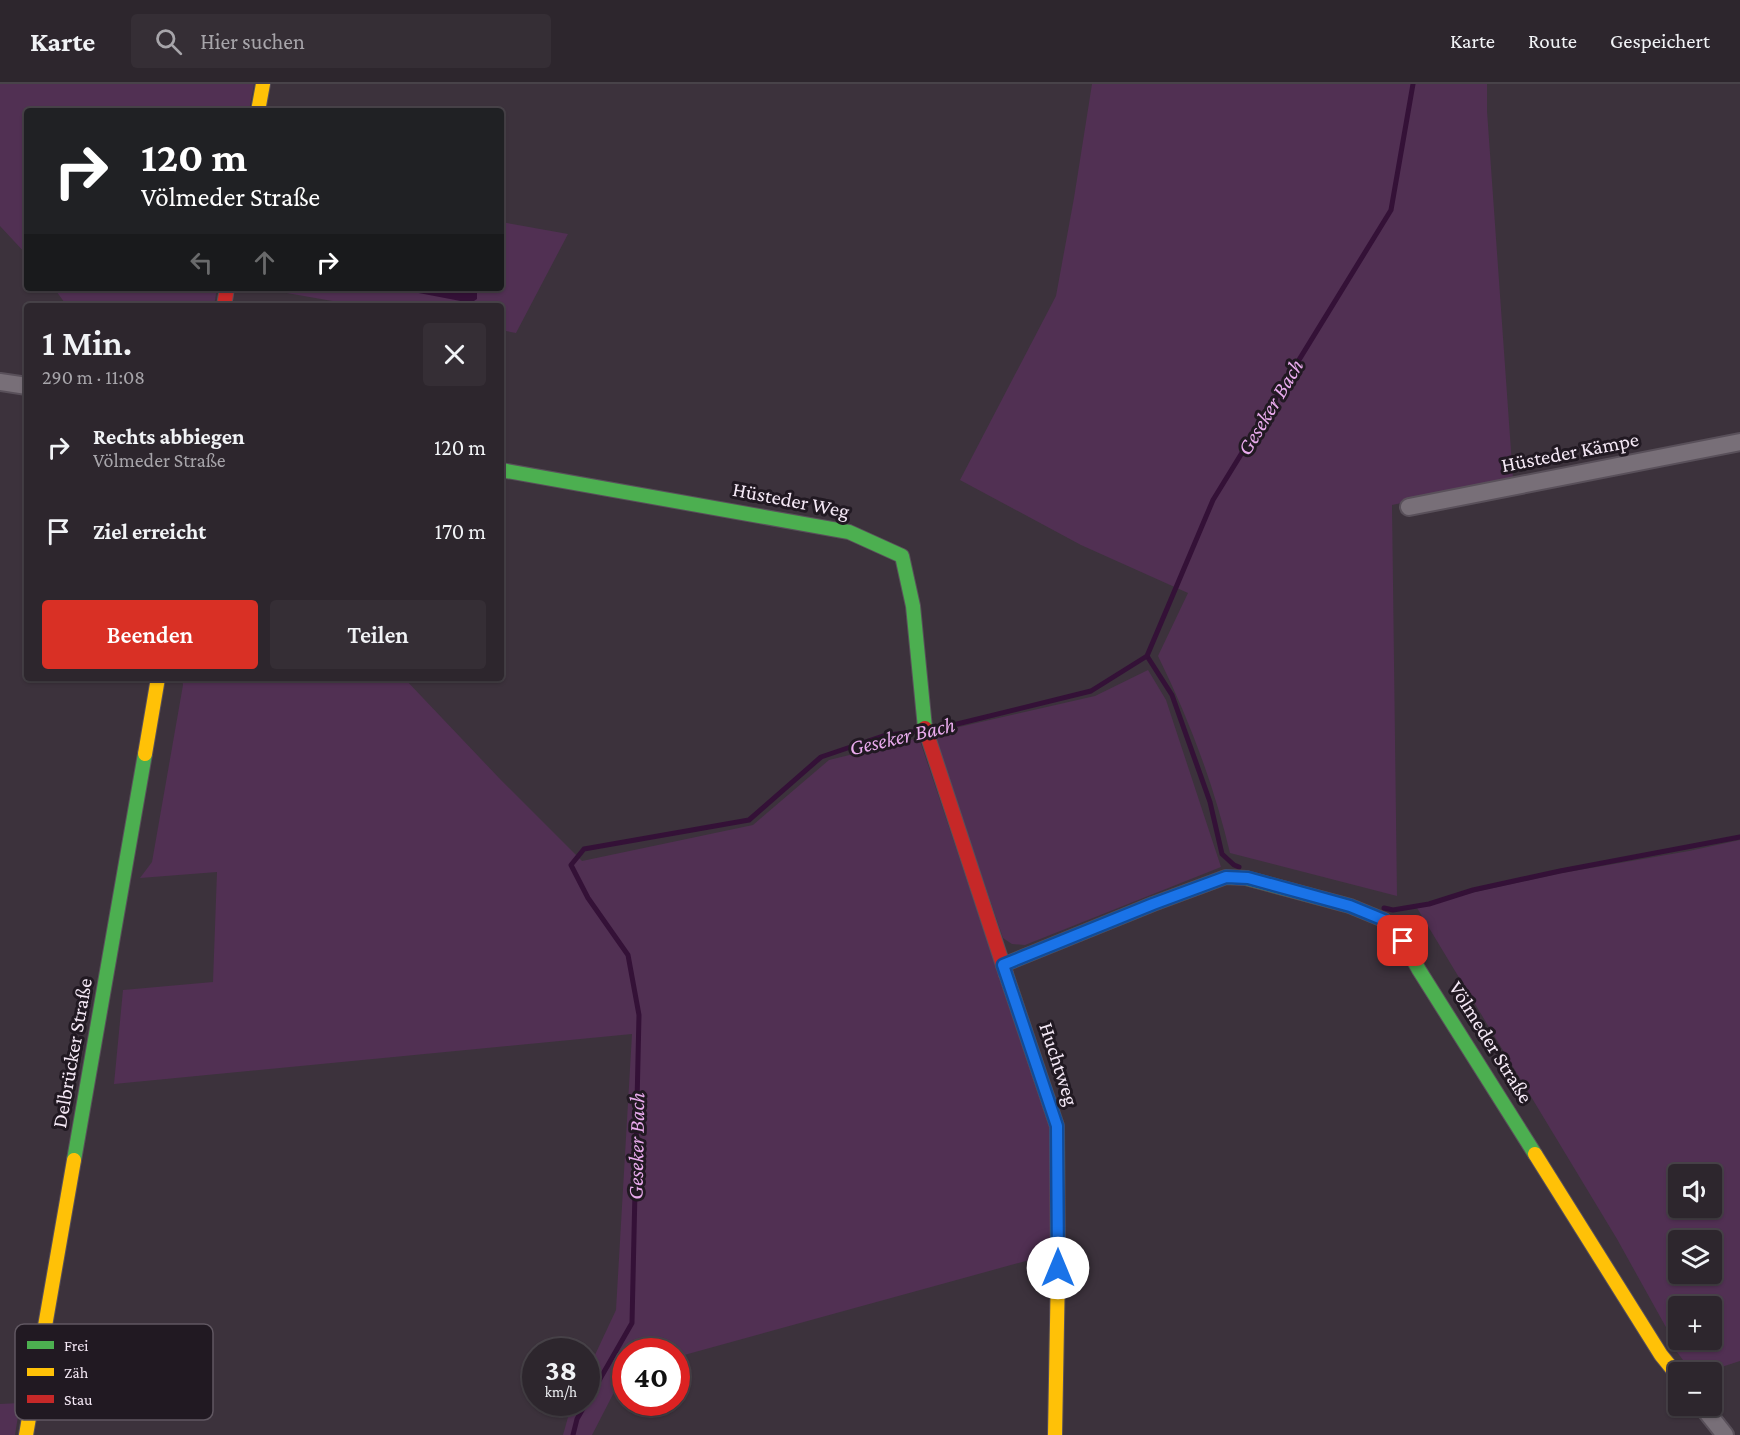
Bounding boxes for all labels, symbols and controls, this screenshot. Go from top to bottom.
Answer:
search box [131,14,551,68]
icon: search [152,25,185,58]
text: Karte [30,26,95,57]
text: Hier suchen [200,29,305,54]
text: Karte [1450,29,1495,53]
text: Route [1528,29,1577,53]
text: Gespeichert [1610,29,1710,53]
icon: right [42,132,120,210]
text: 120 m [141,133,247,180]
text: Völmeder Straße [141,182,320,212]
icon: left [185,246,218,279]
icon: ahead [248,246,281,279]
icon: right [311,246,344,279]
text: 1 Min. [42,323,132,363]
button: close [423,323,486,386]
water label: Geseker Bach [1232,354,1308,460]
text: 290 m · 11:08 [42,366,145,388]
text: Rechts abbiegen [93,424,245,449]
street label: Hüsteder Kämpe [1499,427,1641,477]
icon: right [42,431,75,464]
text: 120 m [434,435,486,460]
text: Völmeder Straße [93,449,226,471]
street label: Hüsteder Weg [730,477,852,523]
icon: arrive [42,515,75,548]
text: Ziel erreicht [93,519,206,544]
text: 170 m [435,519,486,544]
button: Beenden [42,600,258,669]
button: Teilen [270,600,486,669]
water label: Geseker Bach [847,712,957,760]
pin [1377,915,1428,966]
icon: arrive [1386,924,1419,957]
street label: Delbrücker Straße [47,976,97,1130]
street label: Völmeder Straße [1444,977,1538,1107]
street label: Huchtweg [1034,1019,1084,1109]
water label: Geseker Bach [623,1092,649,1200]
map controls [1668,1164,1722,1416]
button: sound [1668,1164,1722,1218]
button: layers [1668,1230,1722,1284]
position arrow [1026,1236,1090,1300]
button: + [1668,1296,1722,1350]
legend [15,1324,213,1420]
text: Frei [64,1337,88,1354]
speed limit sign: 40 [612,1338,690,1416]
text: 38 [545,1353,577,1386]
button: − [1668,1362,1722,1416]
text: Zäh [64,1364,89,1381]
text: km/h [545,1384,577,1400]
text: Stau [64,1391,93,1408]

